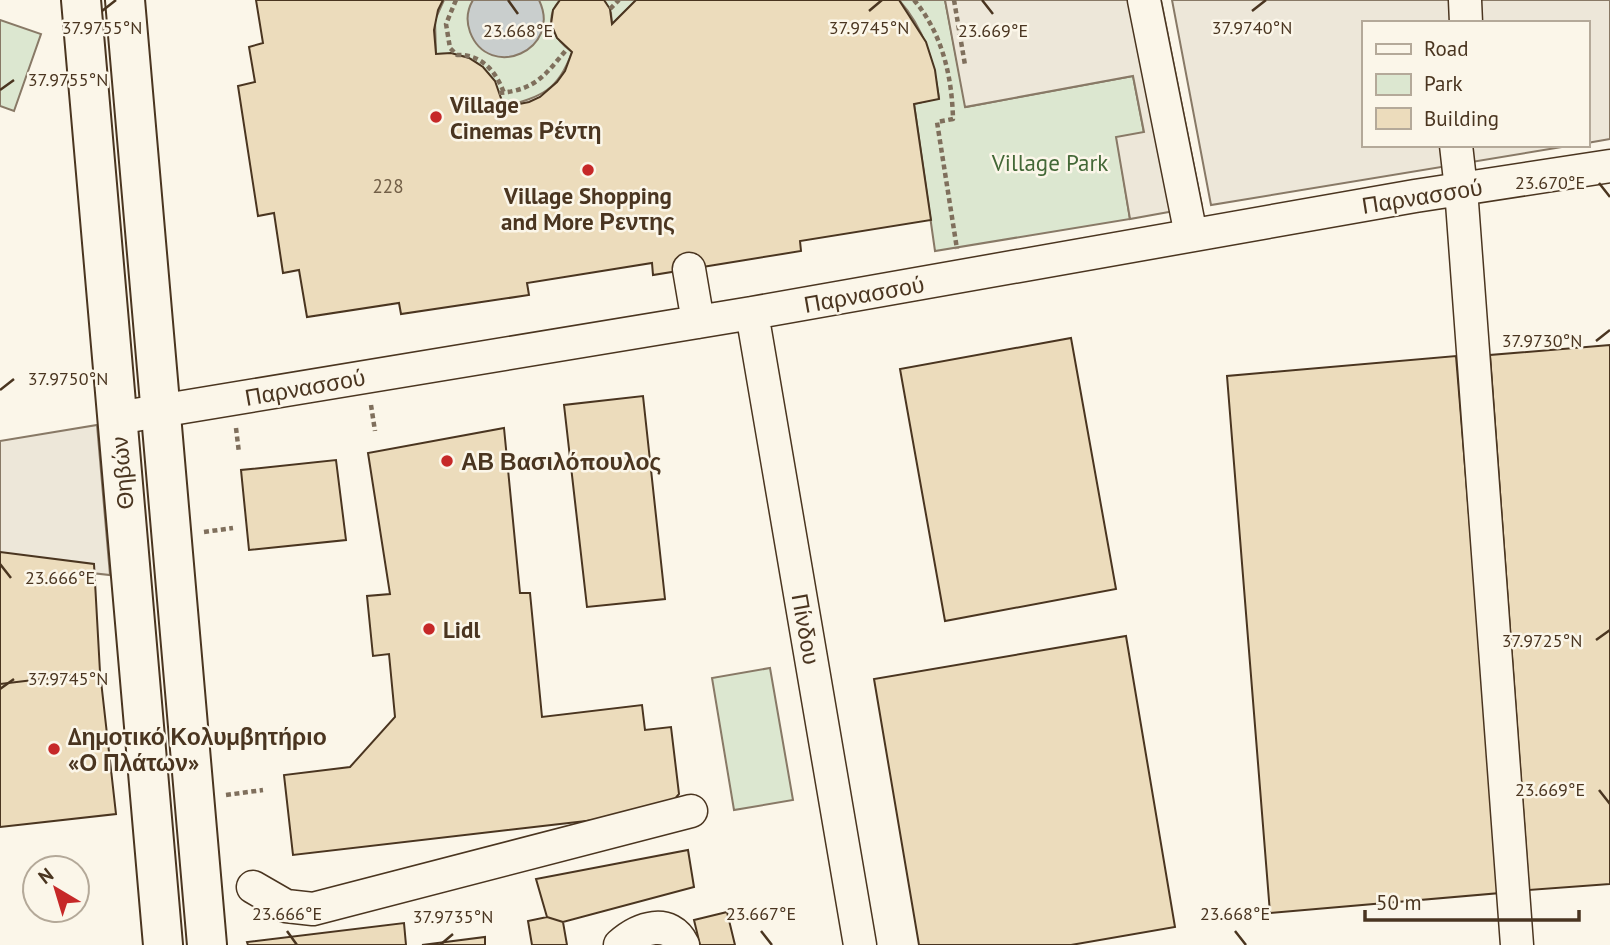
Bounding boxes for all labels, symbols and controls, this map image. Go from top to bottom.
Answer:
text: 37.9755°N [62,16,142,39]
text: 37.9745°N [829,16,909,39]
text: 37.9740°N [1212,16,1292,39]
text: 23.668°E [483,19,553,42]
text: 23.669°E [958,19,1028,42]
legend [1362,21,1589,147]
text: Road [1424,35,1468,62]
text: 37.9755°N [28,68,108,91]
text: Park [1424,70,1463,97]
place label: Village Cinemas Ρέντη [449,90,602,145]
text: Building [1424,105,1499,132]
marker: Village Cinemas Ρέντη [428,109,444,125]
park label: Village Park [991,148,1108,177]
marker: Village Shopping and More Ρεντης [580,162,596,178]
text: 23.670°E [1515,171,1585,194]
street label: Παρνασσού [1360,172,1484,220]
house number: 228 [372,174,404,198]
place label: Village Shopping and More Ρεντης [501,181,675,236]
street label: Παρνασσού [802,269,926,319]
text: 37.9730°N [1502,329,1582,352]
street label: Παρνασσού [243,362,367,412]
text: 37.9750°N [28,367,108,390]
street label: Θηβών [104,435,140,511]
place label: ΑΒ Βασιλόπουλος [461,447,661,476]
marker: ΑΒ Βασιλόπουλος [439,453,455,469]
text: 23.666°E [25,566,95,589]
street label: Πίνδου [786,591,826,667]
place label: Lidl [443,615,480,644]
marker: Lidl [421,621,437,637]
text: 37.9725°N [1502,629,1582,652]
text: 37.9745°N [28,667,108,690]
place label: Δημοτικό Κολυμβητήριο «Ο Πλάτων» [68,722,327,777]
marker: Δημοτικό Κολυμβητήριο «Ο Πλάτων» [46,741,62,757]
text: 23.669°E [1515,778,1585,801]
north arrow [21,854,91,924]
text: N [33,862,58,889]
scale bar [1365,878,1578,922]
text: 50 m [1376,889,1422,916]
text: 23.666°E [252,902,322,925]
text: 23.667°E [726,902,796,925]
text: 23.668°E [1200,902,1270,925]
text: 37.9735°N [413,905,493,928]

